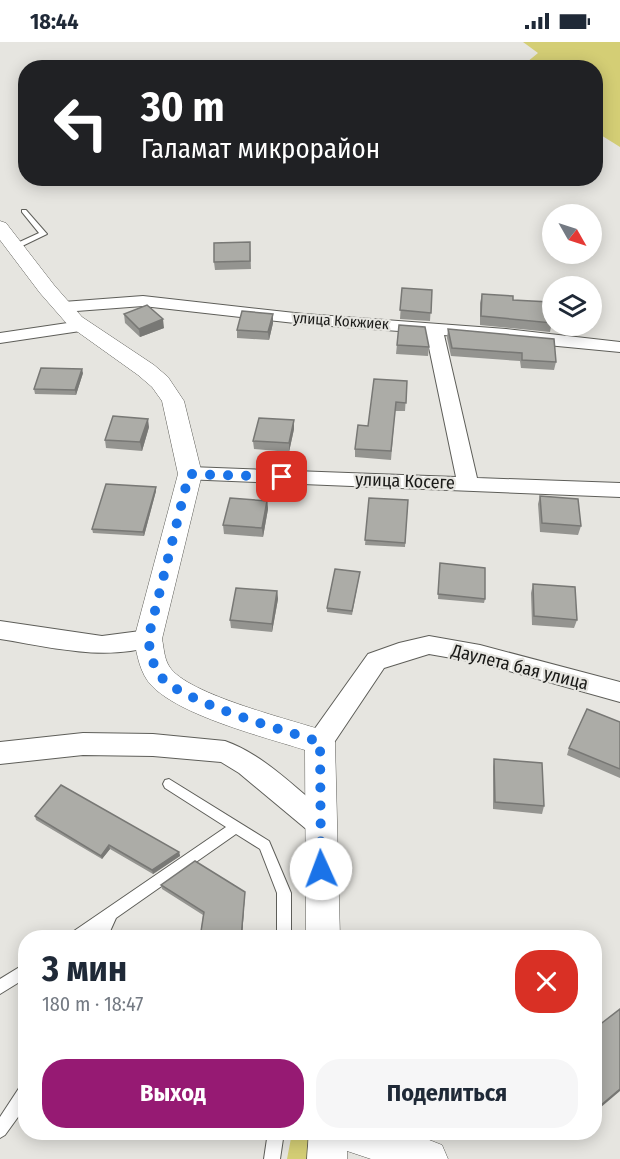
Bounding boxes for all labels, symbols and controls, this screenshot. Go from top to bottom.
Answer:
text: 18:44 [30,8,78,35]
text: 30 m [141,82,225,132]
icon: left [42,84,120,162]
text: Галамат микрорайон [141,133,380,165]
north arrow [542,204,602,264]
map controls [542,204,602,336]
button: layers [542,276,602,336]
street label: улица Кокжиек [293,309,389,333]
pin [256,451,307,502]
icon: arrive [265,460,298,493]
street label: улица Косеге [355,468,455,494]
street label: Даулета бая улица [448,639,591,695]
position arrow [289,837,353,901]
text: 3 мин [42,947,127,991]
button: close [515,950,578,1013]
text: 180 m · 18:47 [42,992,143,1016]
button: Выход [42,1059,304,1128]
button: Поделиться [316,1059,578,1128]

